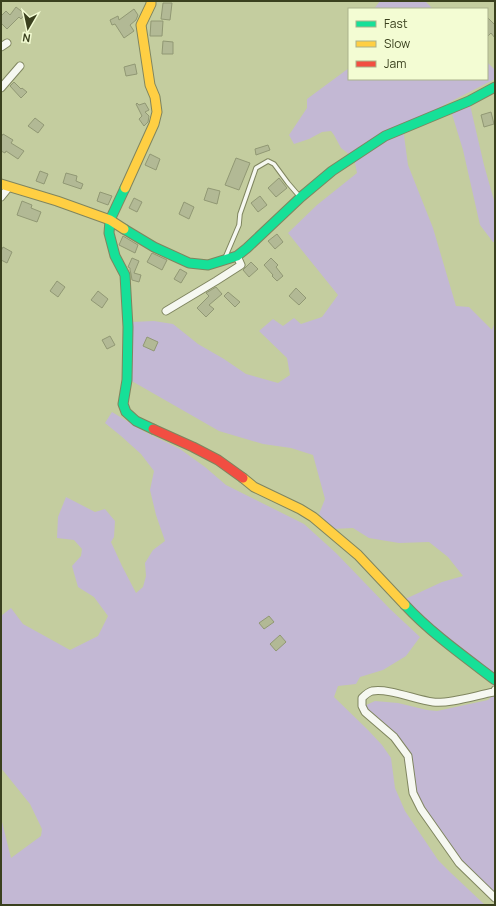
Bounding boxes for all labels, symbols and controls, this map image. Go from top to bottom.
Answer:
north arrow [8,8,48,48]
legend [348,8,488,80]
text: Fast [384,15,408,32]
text: N [21,30,31,46]
text: Slow [384,35,410,52]
text: Jam [384,55,406,72]

